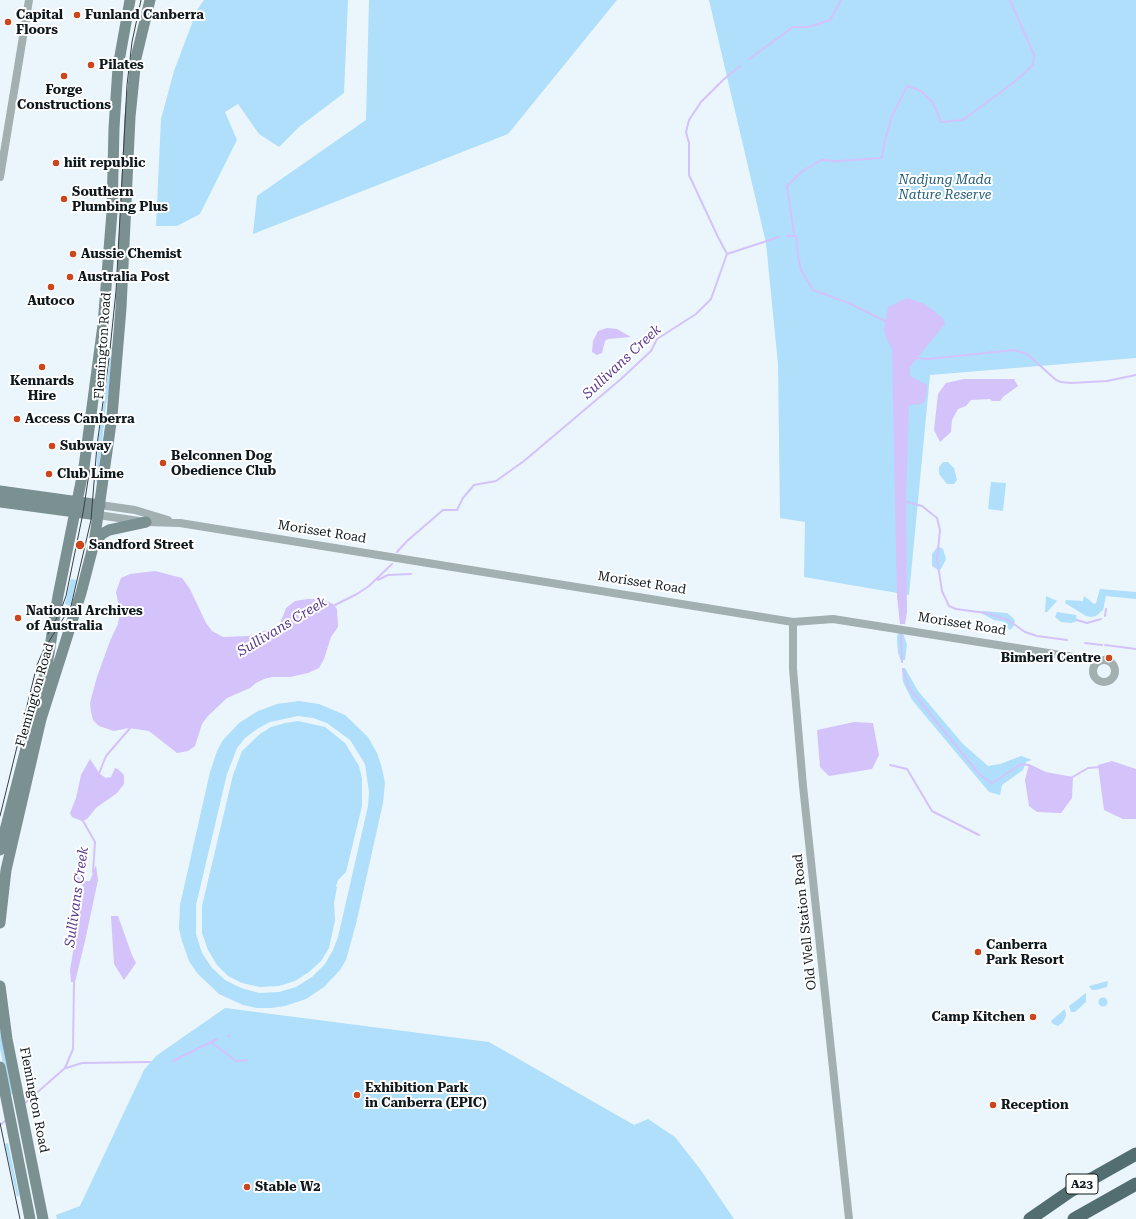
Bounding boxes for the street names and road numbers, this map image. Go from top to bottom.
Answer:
street label: Flemington Road [91,292,115,400]
street label: Morisset Road [277,517,367,547]
street label: Morisset Road [597,568,687,598]
street label: Morisset Road [917,609,1007,639]
street label: Flemington Road [13,641,57,749]
street label: Old Well Station Road [790,853,820,991]
street label: Flemington Road [16,1046,52,1154]
road number: A23 [1066,1174,1098,1194]

